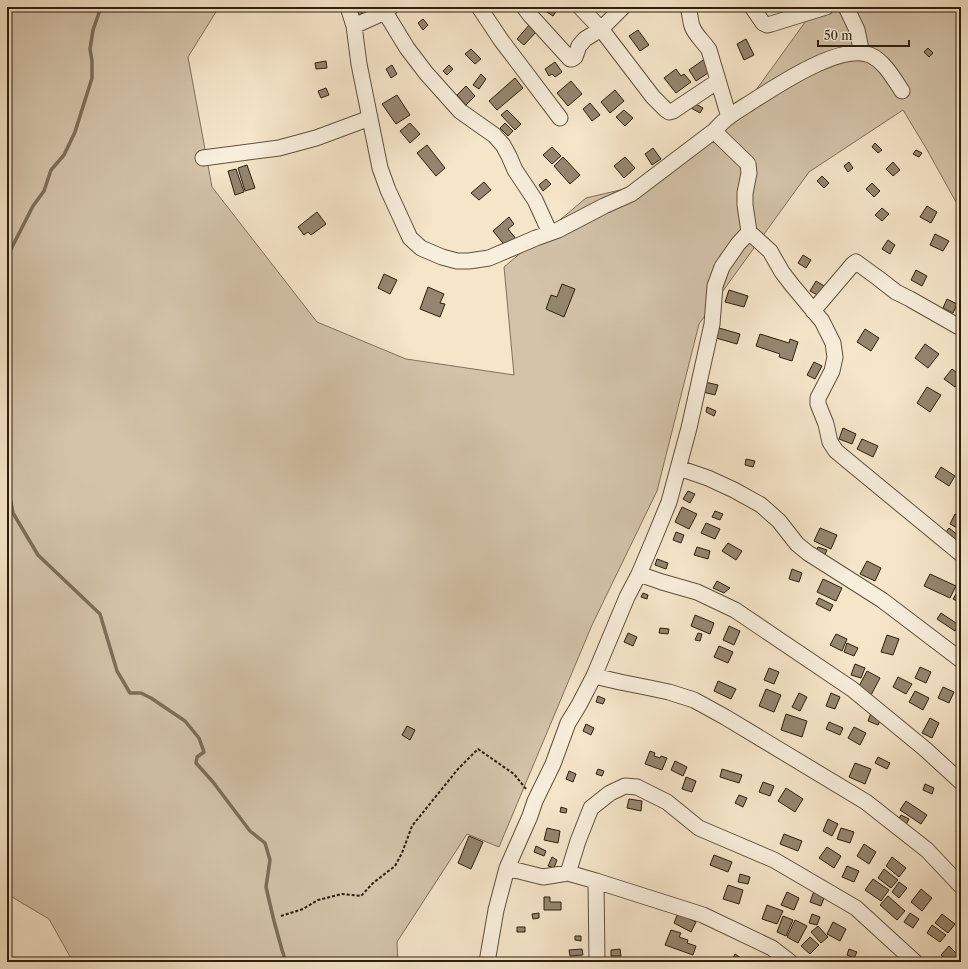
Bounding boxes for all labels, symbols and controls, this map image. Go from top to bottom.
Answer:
scale bar [818,22,909,48]
text: 50 m [824,28,853,43]

